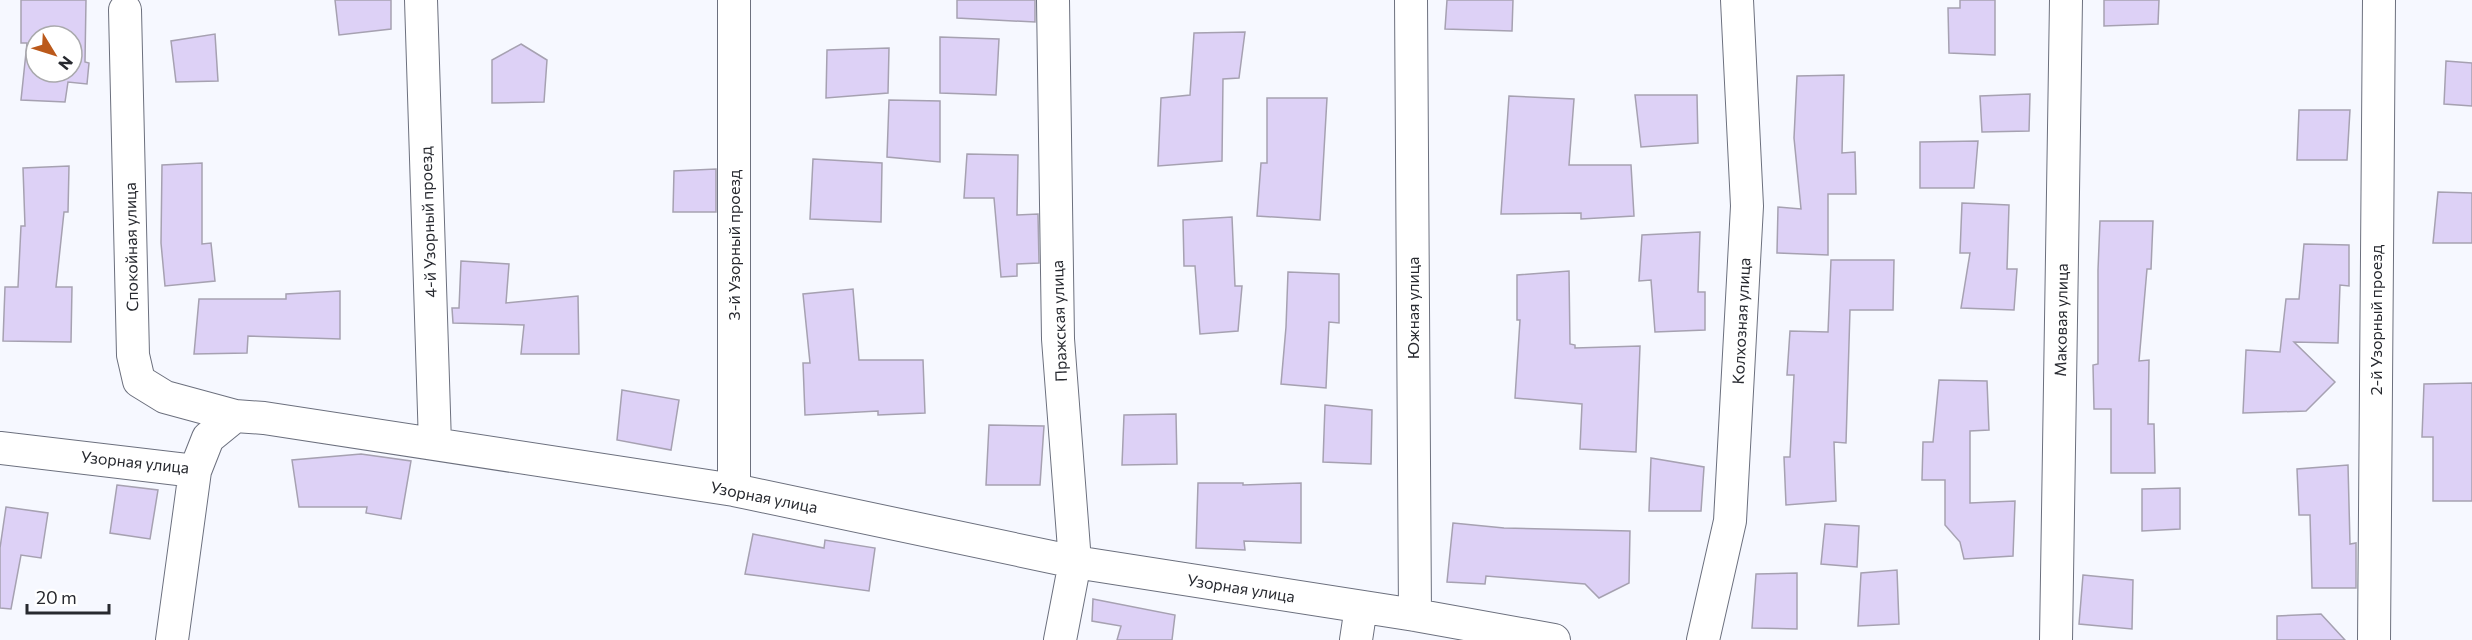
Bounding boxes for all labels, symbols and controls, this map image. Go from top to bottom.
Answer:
north arrow [24,24,84,84]
text: N [55,53,77,74]
street label: 4-й Узорный проезд [415,145,440,298]
street label: 3-й Узорный проезд [724,169,743,320]
street label: Спокойная улица [120,182,141,312]
street label: 2-й Узорный проезд [2366,244,2385,395]
street label: Южная улица [1403,257,1422,359]
street label: Колхозная улица [1728,257,1753,385]
street label: Пражская улица [1047,260,1070,382]
street label: Маковая улица [2050,263,2071,377]
street label: Узорная улица [80,446,190,477]
street label: Узорная улица [709,477,819,516]
street label: Узорная улица [1186,570,1296,605]
scale bar [27,577,110,615]
text: 20 m [36,586,77,608]

